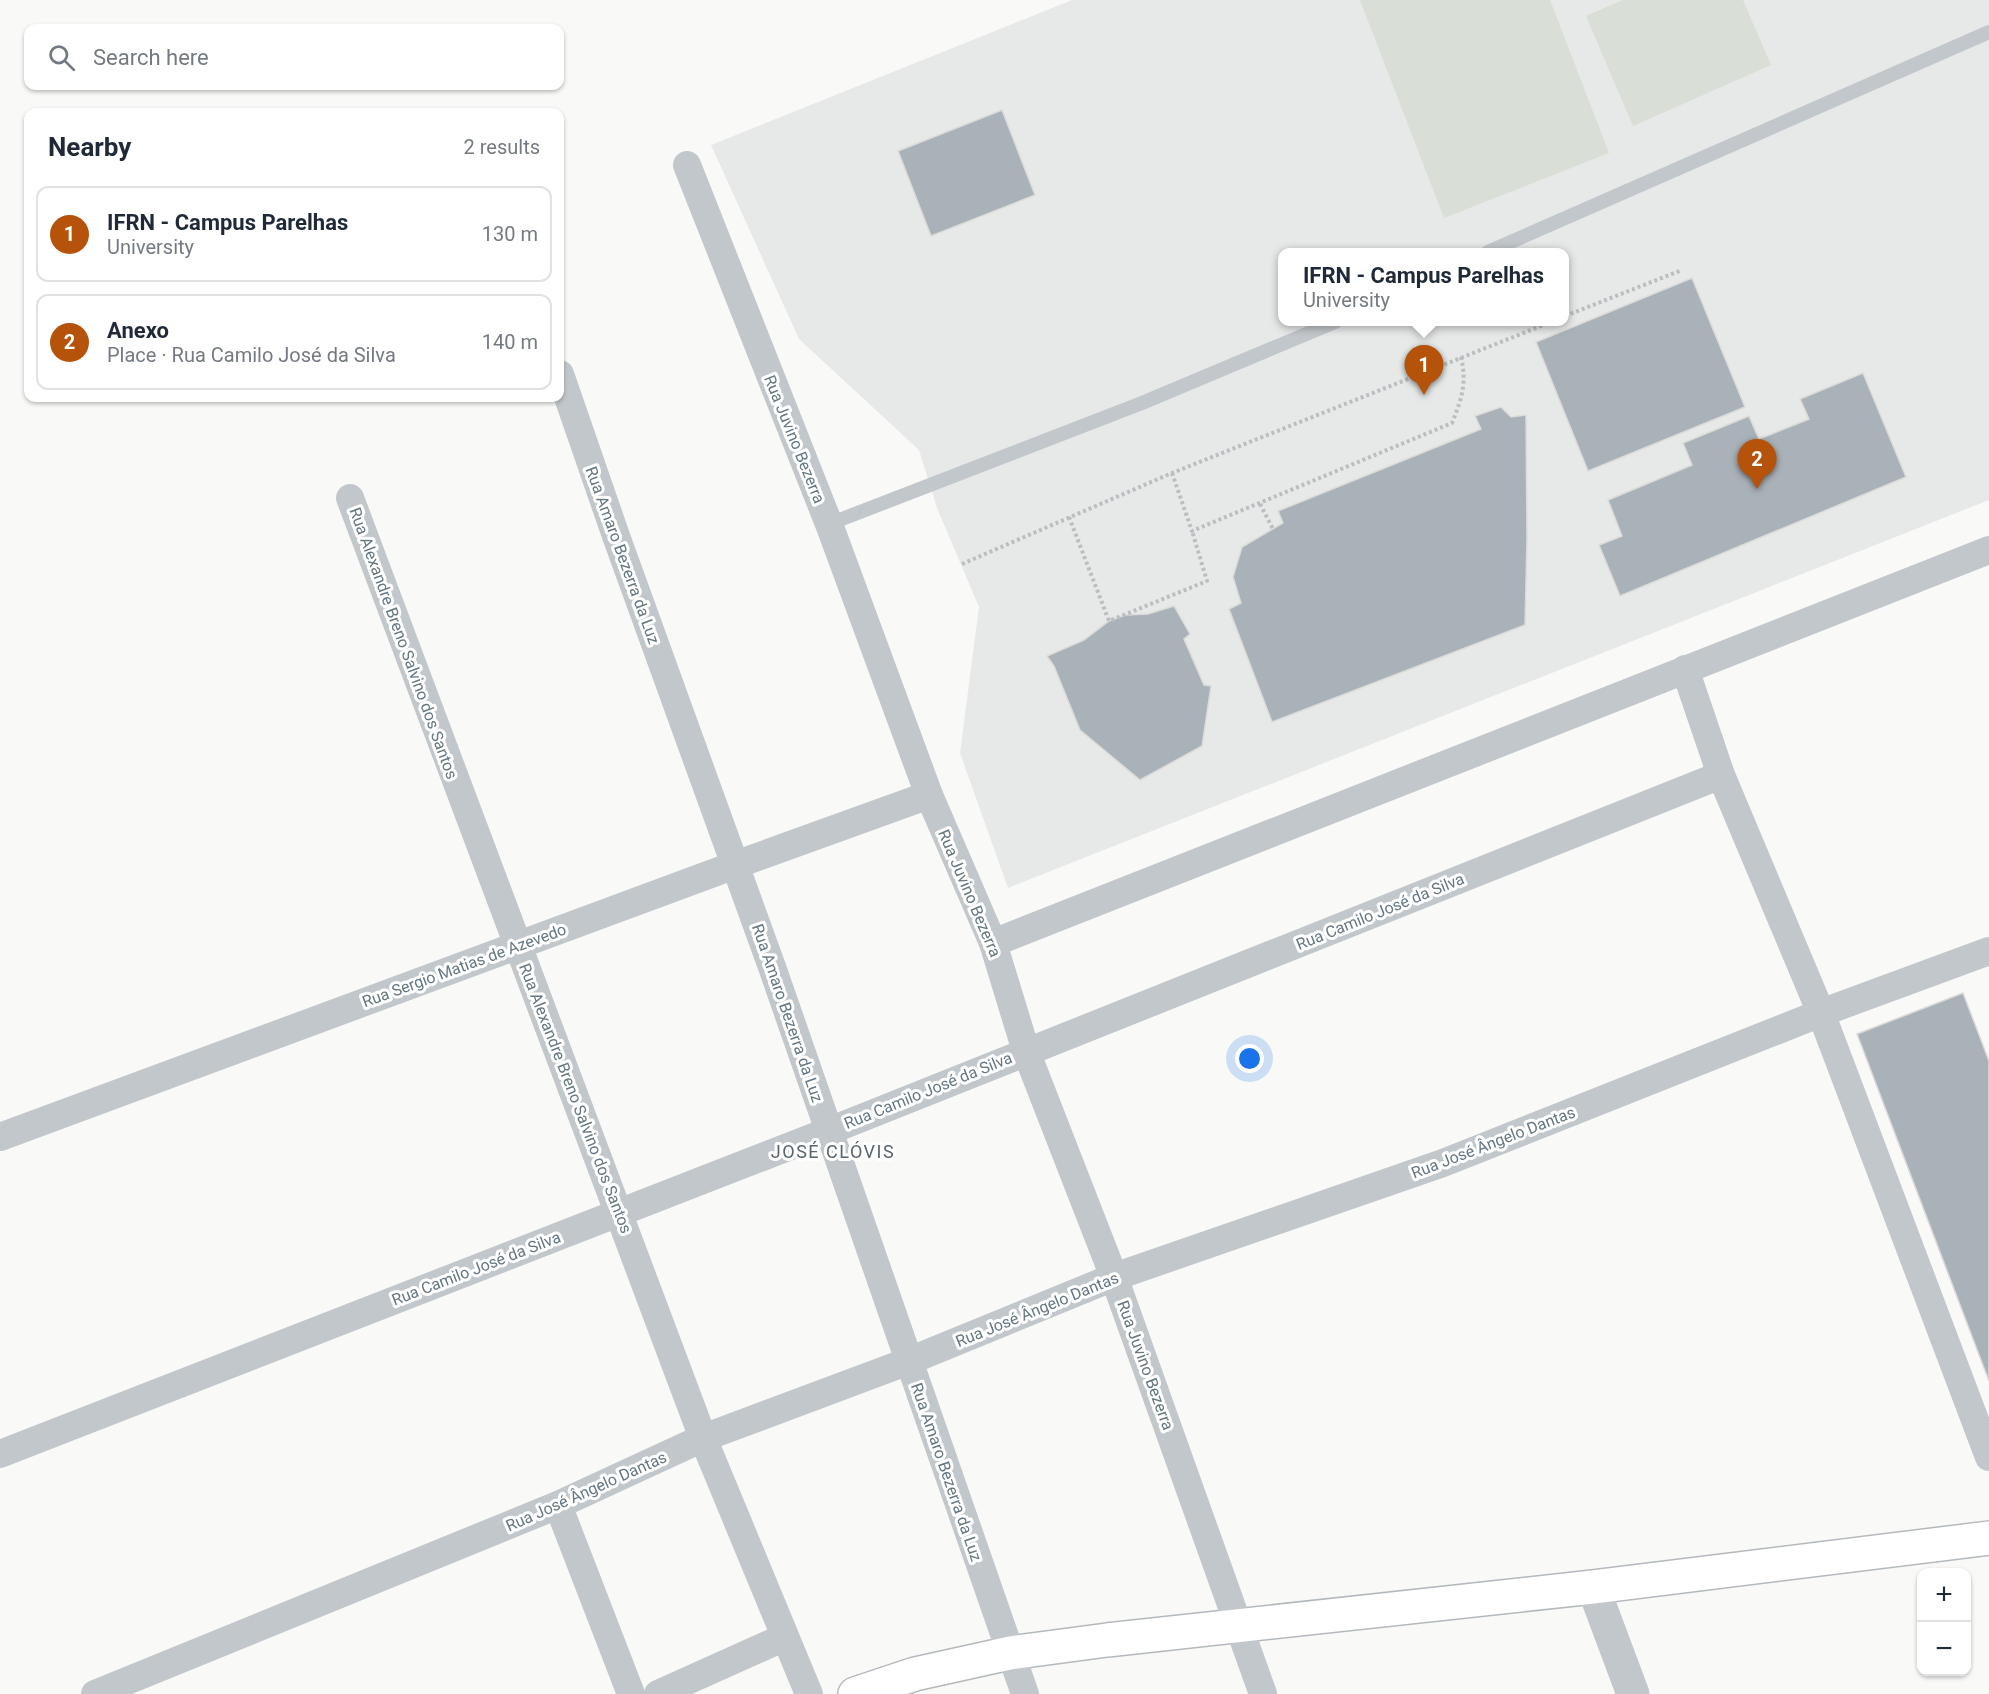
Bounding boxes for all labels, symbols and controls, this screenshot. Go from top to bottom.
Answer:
search box [24,24,564,90]
icon: search [45,41,78,74]
text: Search here [93,45,209,70]
text: Nearby [48,132,131,162]
text: 2 results [464,135,540,159]
text: IFRN - Campus Parelhas [107,210,348,235]
text: 1 [64,222,75,246]
text: 130 m [482,222,538,246]
text: University [107,235,194,259]
popup [1278,248,1569,326]
text: IFRN - Campus Parelhas [1303,263,1544,288]
text: University [1303,288,1390,312]
text: Anexo [107,318,169,343]
text: 2 [64,330,75,354]
text: 140 m [482,330,538,354]
text: Place · Rua Camilo José da Silva [107,343,396,367]
pin: 1 [1404,346,1444,395]
street label: Rua Juvino Bezerra [760,372,829,506]
pin: 2 [1738,440,1776,489]
street label: Rua Amaro Bezerra da Luz [582,464,664,647]
street label: Rua Alexandre Breno Salvino dos Santos [345,505,462,782]
street label: Rua Juvino Bezerra [934,827,1005,960]
street label: Rua Camilo José da Silva [1293,869,1467,954]
street label: Rua Sergio Matias de Azevedo [360,920,569,1011]
street label: Rua Amaro Bezerra da Luz [748,921,827,1105]
street label: Rua Alexandre Breno Salvino dos Santos [515,961,636,1236]
your location [1235,1044,1264,1073]
street label: Rua Camilo José da Silva [841,1048,1015,1133]
street label: Rua José Ângelo Dantas [1409,1102,1578,1183]
district label: JOSÉ CLÓVIS [771,1141,895,1162]
street label: Rua Camilo José da Silva [389,1227,563,1309]
street label: Rua José Ângelo Dantas [953,1268,1121,1351]
street label: Rua Juvino Bezerra [1113,1298,1178,1433]
street label: Rua Amaro Bezerra da Luz [907,1380,986,1564]
street label: Rua José Ângelo Dantas [503,1447,670,1536]
map controls [1917,1568,1971,1676]
button: + [1917,1568,1971,1622]
button: − [1917,1622,1971,1676]

